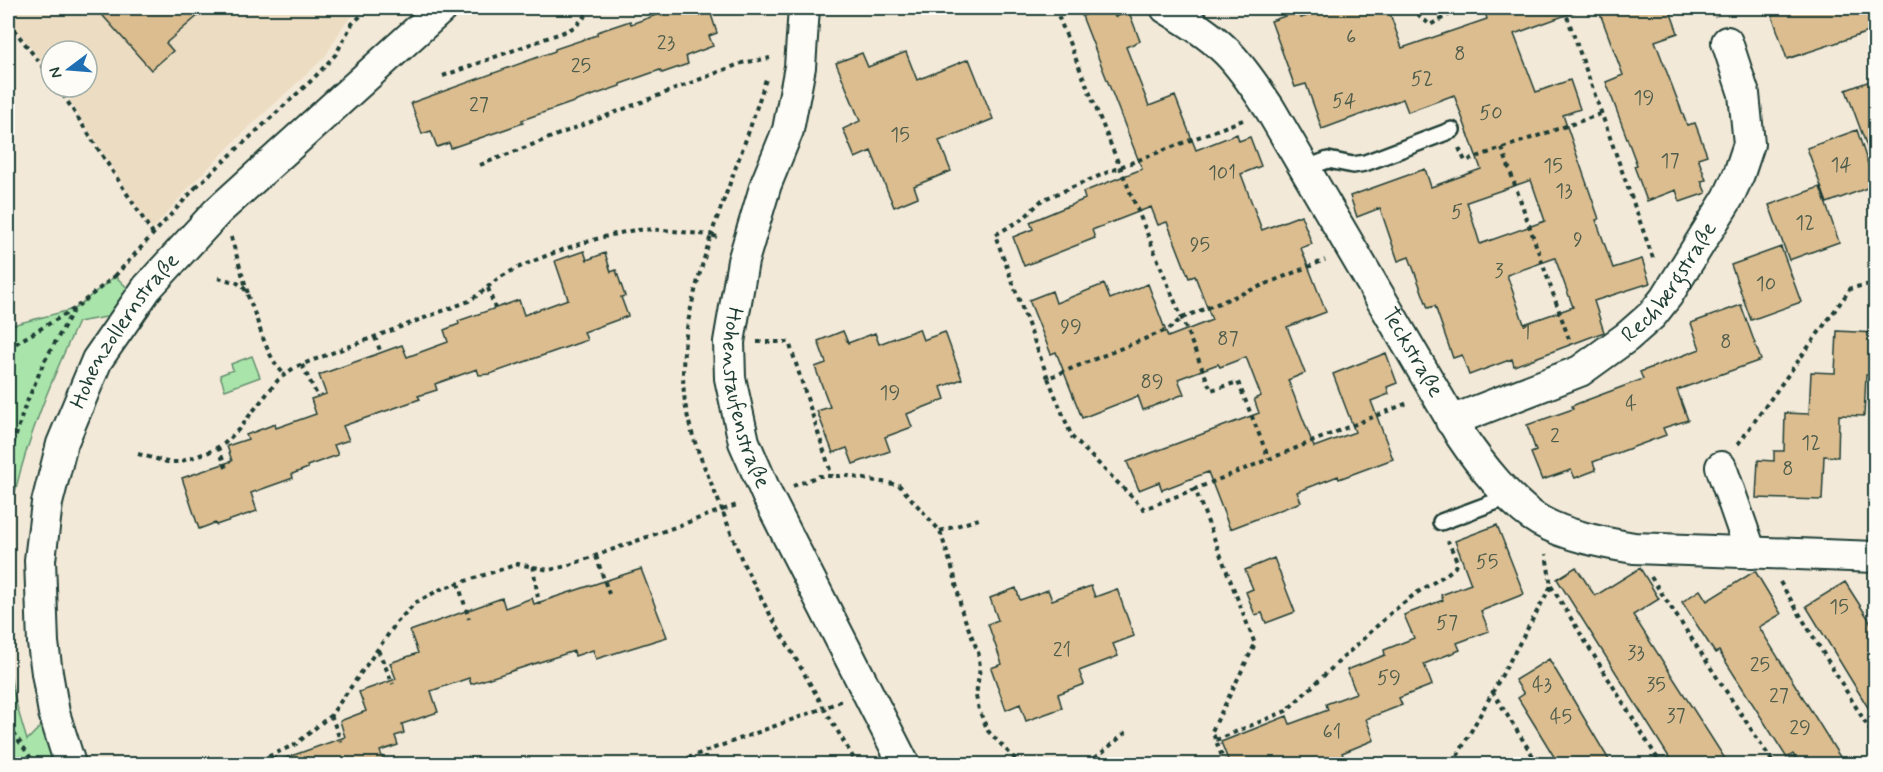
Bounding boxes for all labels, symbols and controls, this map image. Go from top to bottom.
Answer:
house number: 6 [1346,24,1356,51]
house number: 23 [657,30,675,57]
north arrow [39,39,99,99]
house number: 8 [1454,41,1466,68]
house number: 25 [571,53,591,80]
text: N [44,65,68,81]
house number: 52 [1411,66,1433,93]
house number: 19 [1634,85,1654,112]
house number: 54 [1332,88,1356,115]
house number: 27 [469,92,489,119]
house number: 50 [1479,100,1503,127]
house number: 15 [890,122,910,149]
house number: 17 [1661,148,1680,175]
house number: 14 [1830,152,1852,179]
house number: 15 [1543,153,1563,180]
house number: 101 [1208,160,1236,187]
house number: 13 [1555,178,1573,205]
house number: 5 [1451,199,1463,226]
house number: 12 [1795,210,1815,237]
street label: Rechbergstraße [1616,217,1724,349]
house number: 9 [1573,227,1583,254]
house number: 95 [1190,232,1210,259]
street label: Hohenzollernstraße [64,247,186,413]
house number: 3 [1494,258,1504,285]
house number: 10 [1756,271,1776,298]
street label: Teckstraße [1375,303,1450,403]
street label: Hohenstaufenstraße [715,305,777,493]
house number: 99 [1060,314,1082,341]
house number: 1 [1522,319,1530,346]
house number: 87 [1217,326,1239,353]
house number: 8 [1720,329,1732,356]
house number: 89 [1140,369,1164,396]
house number: 19 [880,380,900,407]
house number: 4 [1625,391,1637,418]
house number: 2 [1550,423,1560,450]
house number: 12 [1801,430,1821,457]
house number: 8 [1782,456,1794,483]
house number: 55 [1476,549,1498,576]
house number: 15 [1829,594,1849,621]
house number: 57 [1436,610,1458,637]
house number: 21 [1053,637,1071,664]
house number: 33 [1627,640,1645,667]
house number: 25 [1750,652,1770,679]
house number: 59 [1377,665,1401,692]
house number: 43 [1532,672,1552,699]
house number: 35 [1646,672,1666,699]
house number: 27 [1769,683,1789,710]
house number: 37 [1666,703,1686,730]
house number: 45 [1550,704,1572,731]
house number: 29 [1789,715,1811,742]
house number: 61 [1323,719,1341,746]

